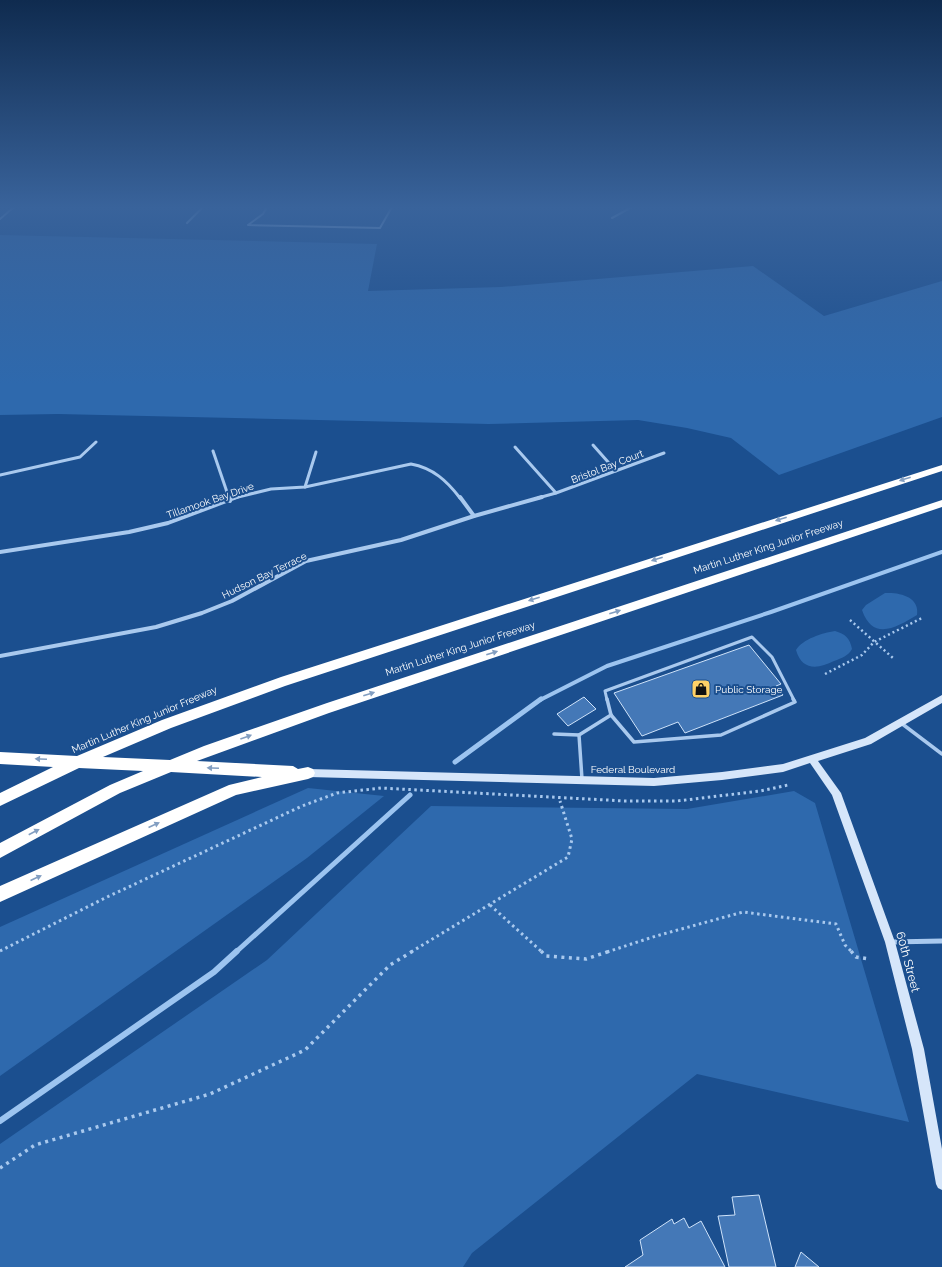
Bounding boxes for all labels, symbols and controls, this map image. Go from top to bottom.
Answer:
street label: Bristol Bay Court [569,447,646,485]
one-way arrow [899,477,911,483]
street label: Tillamook Bay Drive [165,480,255,521]
one-way arrow [775,516,787,522]
street label: Martin Luther King Junior Freeway [692,517,845,576]
street label: Hudson Bay Terrace [220,550,308,601]
one-way arrow [651,556,663,562]
one-way arrow [527,596,539,602]
one-way arrow [610,608,622,614]
street label: Martin Luther King Junior Freeway [384,619,537,678]
one-way arrow [486,650,498,656]
shop icon: Public Storage [690,678,712,700]
street label: Martin Luther King Junior Freeway [70,684,219,755]
place label: Public Storage [715,684,783,695]
one-way arrow [363,691,375,697]
one-way arrow [240,733,252,739]
one-way arrow [35,756,47,763]
street label: Federal Boulevard [591,764,675,775]
one-way arrow [206,765,219,771]
one-way arrow [149,822,160,828]
one-way arrow [29,829,40,835]
one-way arrow [30,875,41,881]
street label: 60th Street [893,930,923,994]

